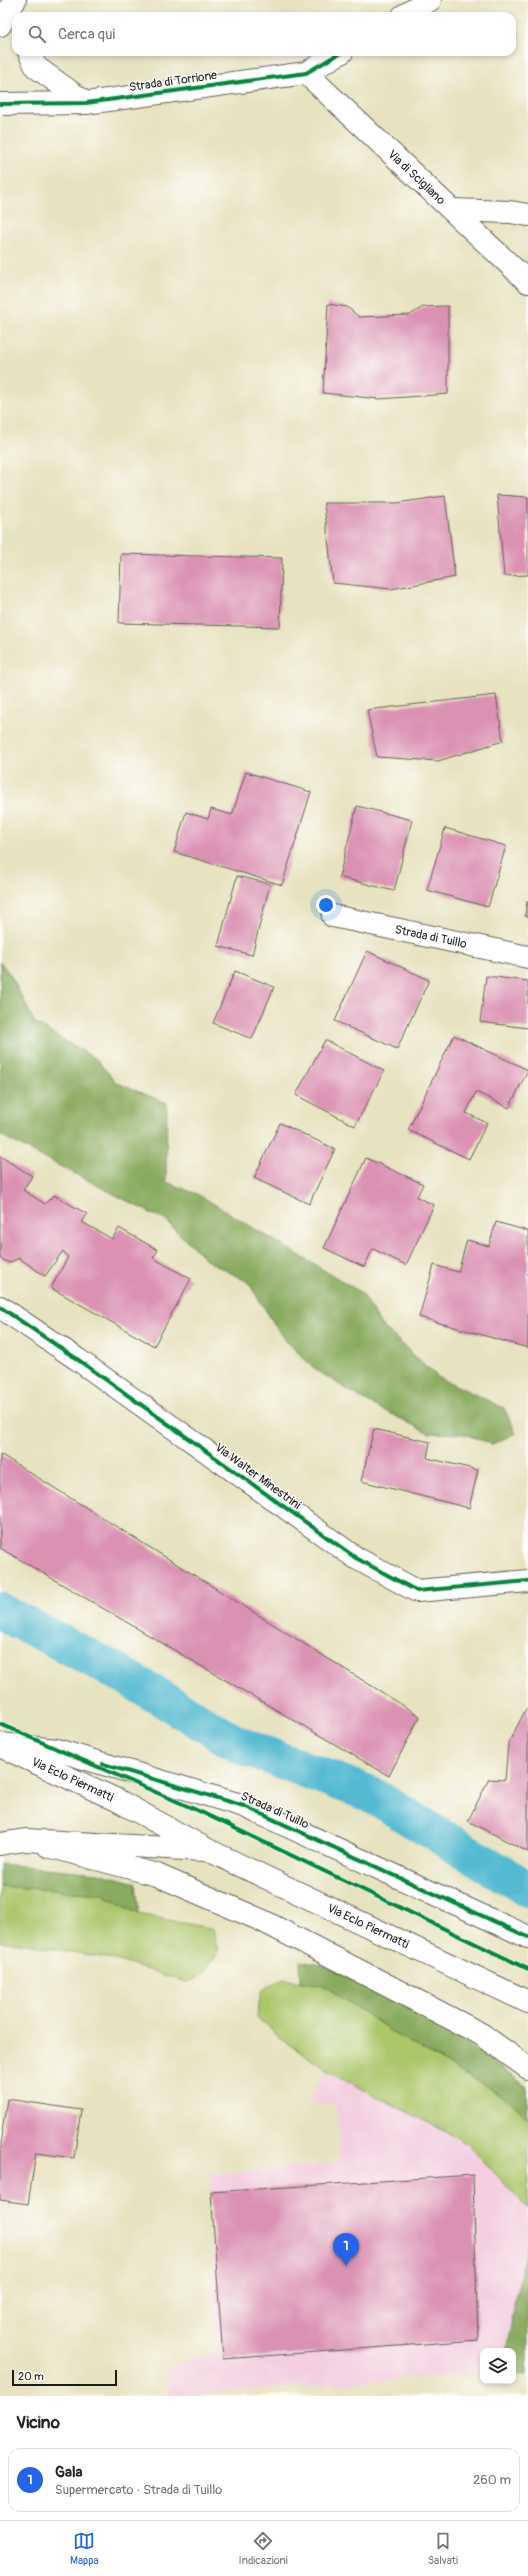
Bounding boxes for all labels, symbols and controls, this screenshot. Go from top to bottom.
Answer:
search box [12,12,516,56]
icon: search [26,23,48,45]
text: Cerca qui [58,25,115,44]
street label: Strada di Torrione [128,68,218,95]
street label: Via di Scigliano [385,147,449,208]
your location [316,895,336,915]
street label: Strada di Tuillo [393,922,469,952]
street label: Via Walter Minestrini [212,1440,304,1513]
street label: Via Eclo Piermatti [29,1755,116,1805]
street label: Strada di Tuillo [238,1789,312,1832]
street label: Via Eclo Piermatti [325,1901,411,1952]
pin: 1 [333,2233,359,2266]
map controls [480,2348,516,2384]
button: layers [480,2348,516,2384]
scale bar [12,2368,117,2387]
text: 20 m [18,2370,44,2383]
text: Vicino [16,2412,60,2433]
text: Gala [55,2463,82,2482]
text: 1 [27,2472,33,2488]
text: 260 m [473,2472,511,2488]
text: Supermercato · Strada di Tuillo [55,2482,222,2498]
tab: Mappa [70,2530,99,2567]
tab: Indicazioni [239,2530,288,2567]
tab: Salvati [428,2530,458,2567]

